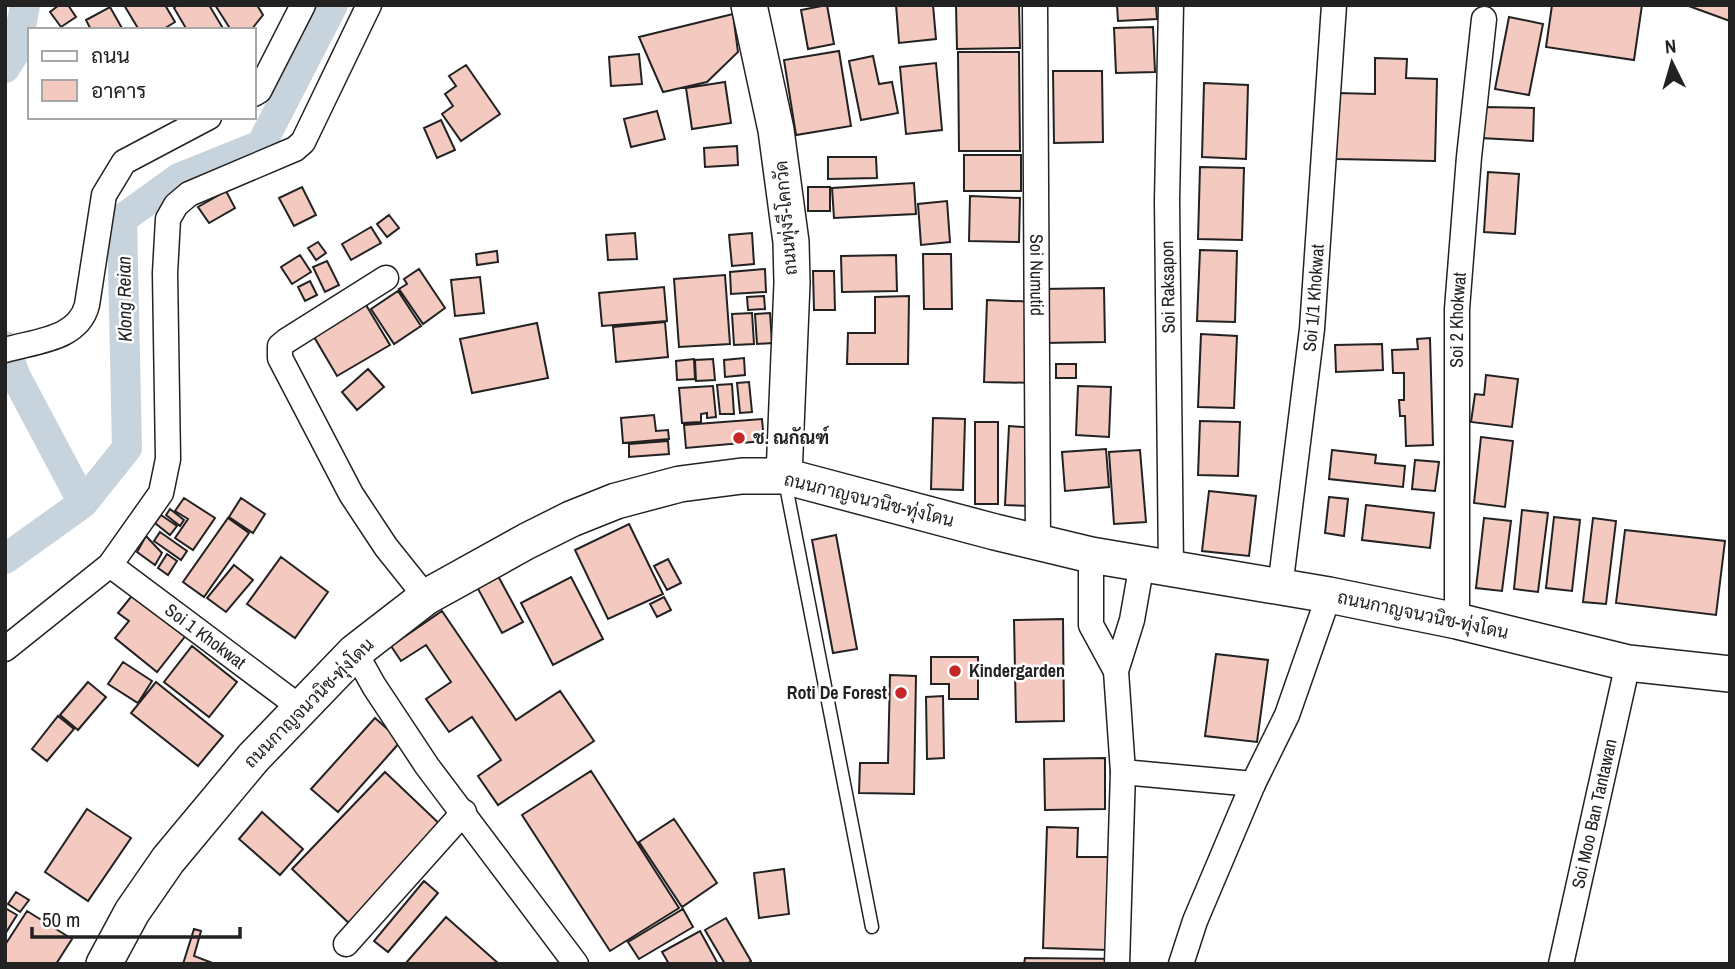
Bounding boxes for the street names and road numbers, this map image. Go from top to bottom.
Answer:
street label: ถนนทุ่งรี-โคกวัด [768,160,803,276]
street label: Soi Numutid [1024,234,1050,316]
street label: Soi Raksapon [1154,240,1181,334]
street label: Soi 1/1 Khokwat [1296,243,1330,353]
street label: Soi 2 Khokwat [1444,271,1472,368]
street label: ถนนกาญจนวนิช-ทุ่งโดน [782,466,957,533]
street label: ถนนกาญจนวนิช-ทุ่งโดน [1335,584,1511,645]
street label: Soi 1 Khokwat [160,597,251,674]
street label: ถนนกาญจนวนิช-ทุ่งโดน [238,632,379,773]
street label: Soi Moo Ban Tantawan [1565,736,1623,891]

